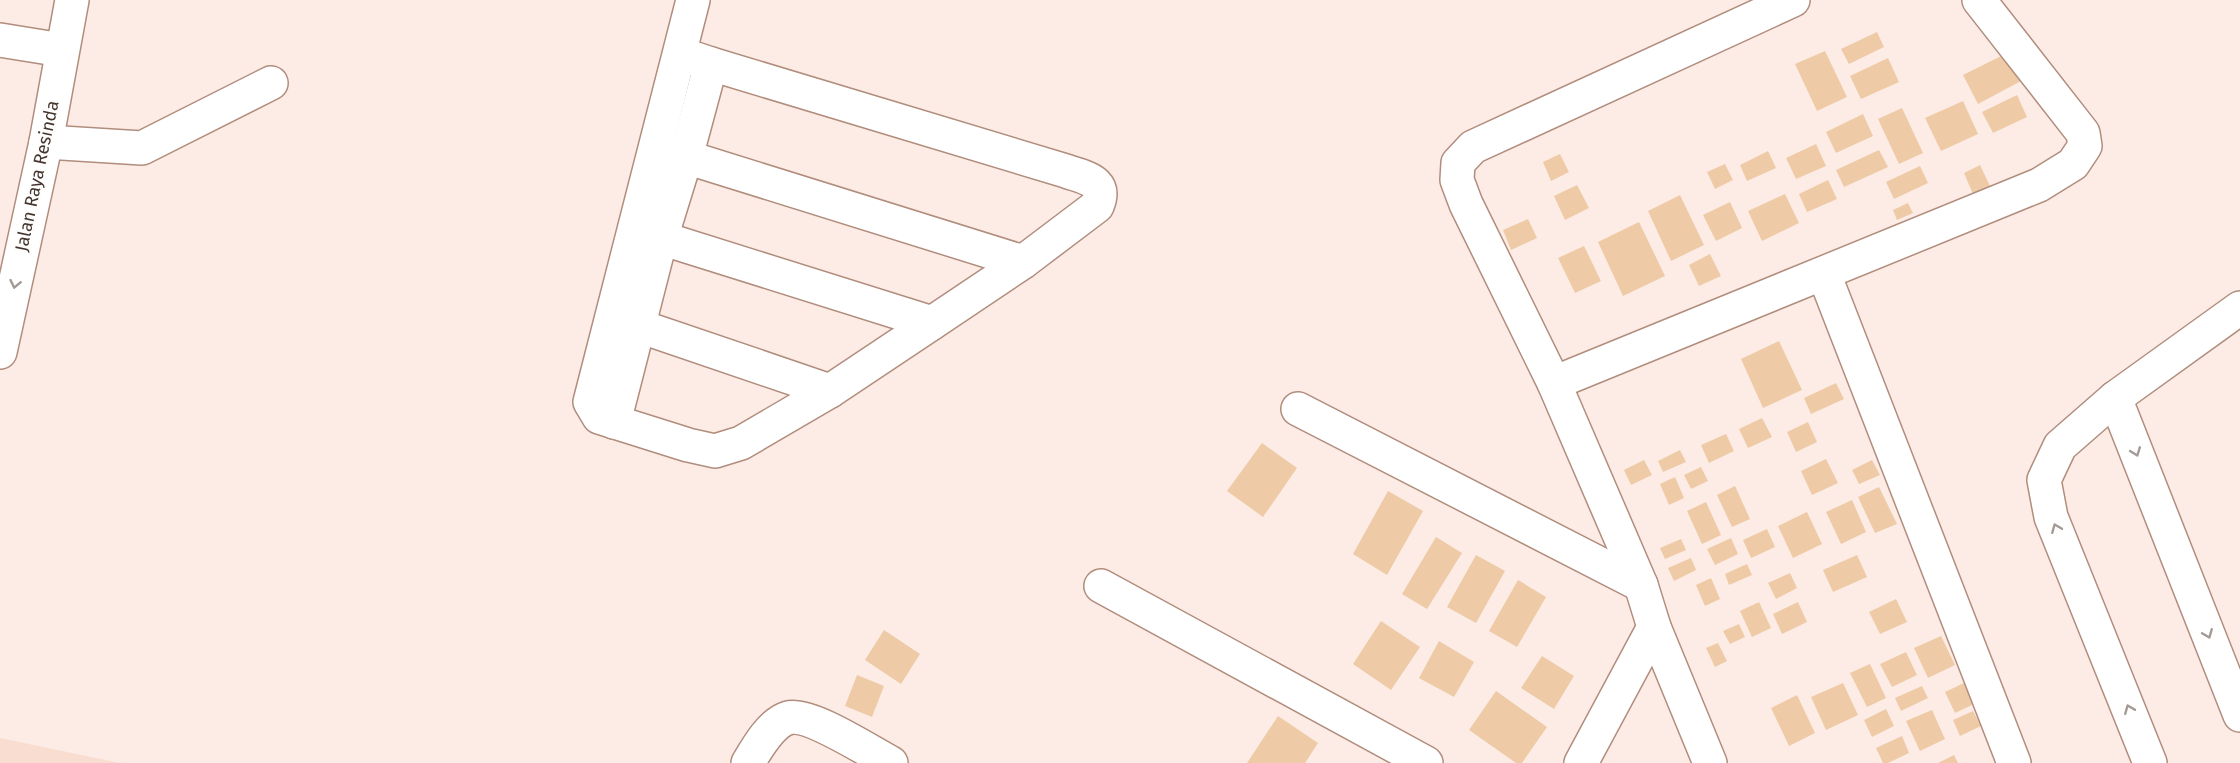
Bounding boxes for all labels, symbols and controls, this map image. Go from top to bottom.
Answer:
street label: Jalan Raya Resinda [10,99,64,253]
one-way arrow [9,279,22,289]
one-way arrow [2129,446,2141,457]
one-way arrow [2051,523,2063,534]
one-way arrow [2201,627,2213,638]
one-way arrow [2124,704,2136,715]

